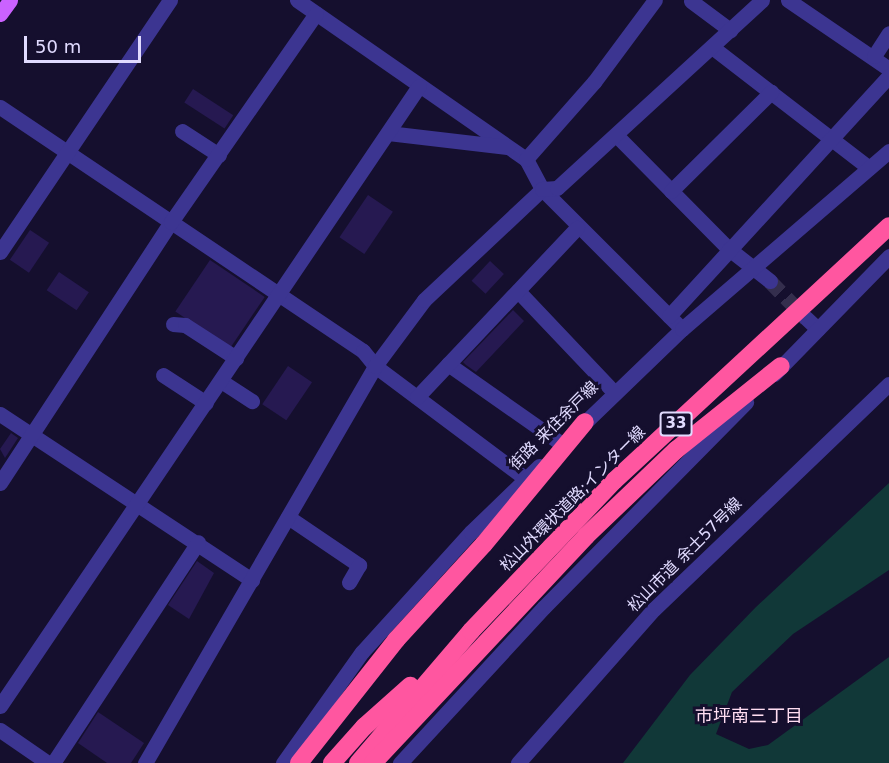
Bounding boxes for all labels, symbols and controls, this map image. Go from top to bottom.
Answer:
scale bar [27,24,144,62]
text: 50 m [35,36,81,57]
street label: 街路 来住余戸線 [506,378,602,474]
road number: 33 [660,412,692,436]
street label: 松山外環状道路;インター線 [496,422,650,576]
street label: 松山市道 余土57号線 [624,494,746,616]
district label: 市坪南三丁目 [695,705,803,727]

